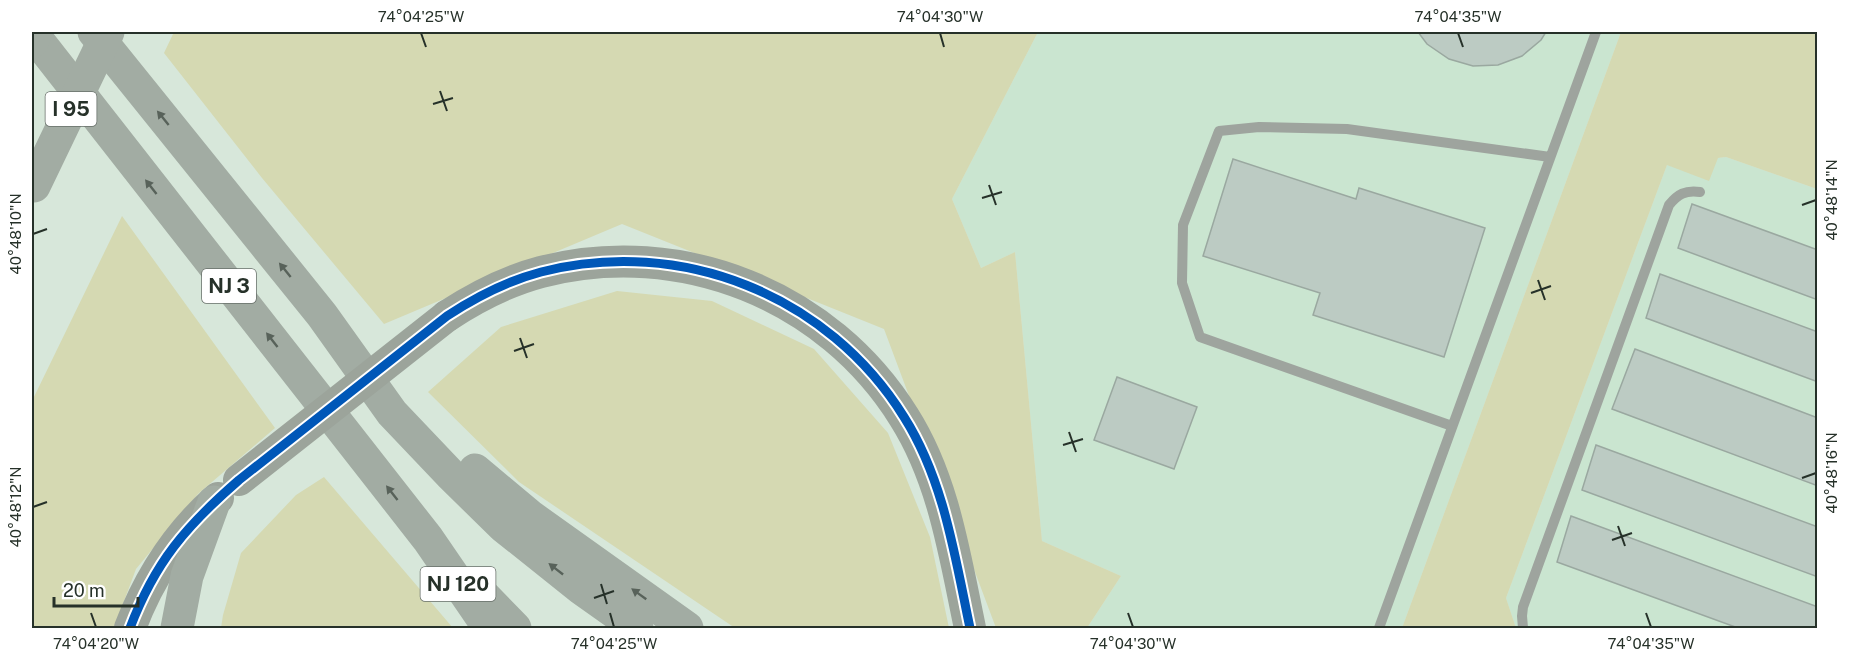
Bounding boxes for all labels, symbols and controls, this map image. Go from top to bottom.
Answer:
text: 74°04'25"W [378,8,464,25]
text: 74°04'30"W [897,8,983,25]
text: 74°04'35"W [1414,8,1502,25]
road number: I 95 [46,92,97,126]
one-way arrow [156,110,169,126]
text: 40°48'14"N [1823,159,1840,241]
one-way arrow [145,179,158,195]
text: 40°48'10"N [7,193,24,275]
one-way arrow [280,262,292,277]
road number: NJ 3 [202,269,256,303]
one-way arrow [265,332,278,348]
text: 40°48'16"N [1823,432,1840,514]
text: 40°48'12"N [7,466,24,548]
one-way arrow [387,486,399,501]
one-way arrow [548,563,564,576]
road number: NJ 120 [420,567,496,601]
scale bar [54,570,138,608]
text: 20 m [63,580,105,601]
one-way arrow [631,589,647,601]
text: 74°04'20"W [53,635,139,652]
text: 74°04'25"W [571,635,657,652]
text: 74°04'30"W [1090,635,1176,652]
text: 74°04'35"W [1607,635,1695,652]

